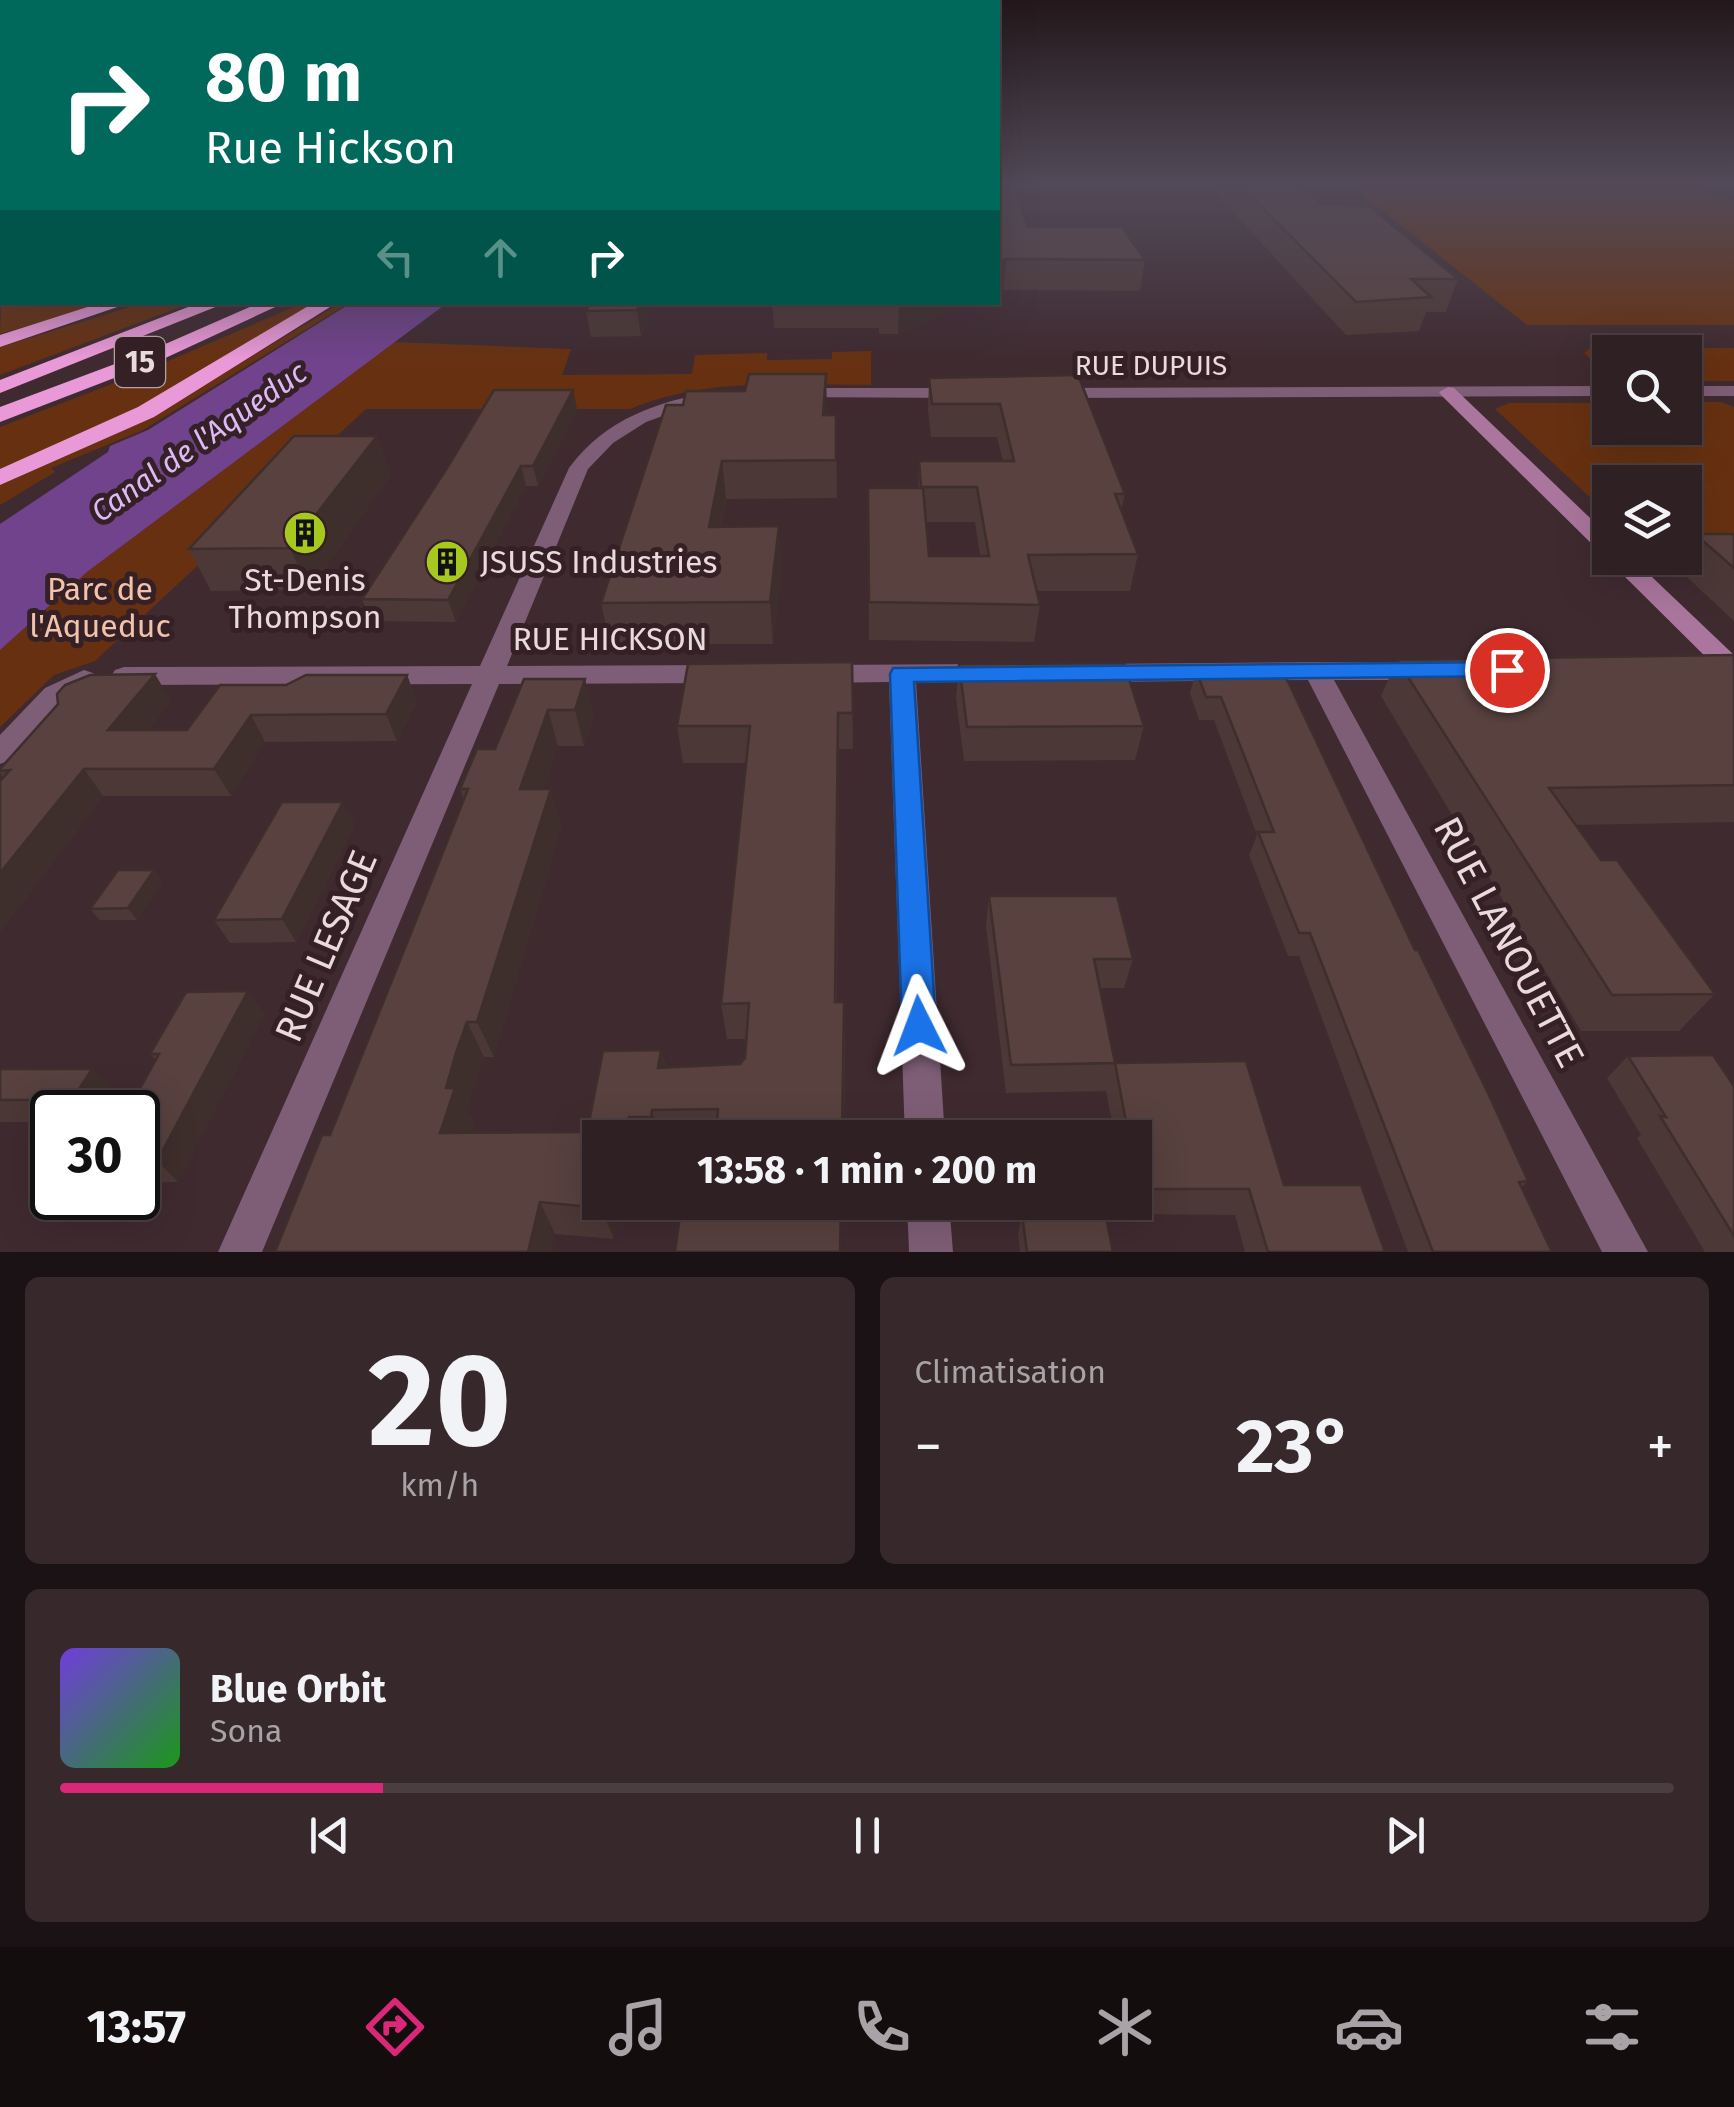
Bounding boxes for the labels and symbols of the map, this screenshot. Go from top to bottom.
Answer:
road number: 15 [115,337,165,387]
street label: RUE DUPUIS [1075,349,1227,382]
water label: Canal de l'Aqueduc [84,354,314,530]
building icon: St-Denis Thompson [282,510,328,556]
building icon: JSUSS Industries [424,539,470,585]
place label: JSUSS Industries [480,543,717,581]
place label: St-Denis Thompson [229,561,381,636]
park label: Parc de l'Aqueduc [29,570,171,645]
street label: RUE HICKSON [512,620,708,658]
pin [1465,628,1550,713]
street label: RUE LANOUETTE [1424,809,1594,1075]
street label: RUE LESAGE [265,843,387,1049]
position arrow [867,974,971,1078]
speed limit sign: 30 [30,1090,160,1220]

